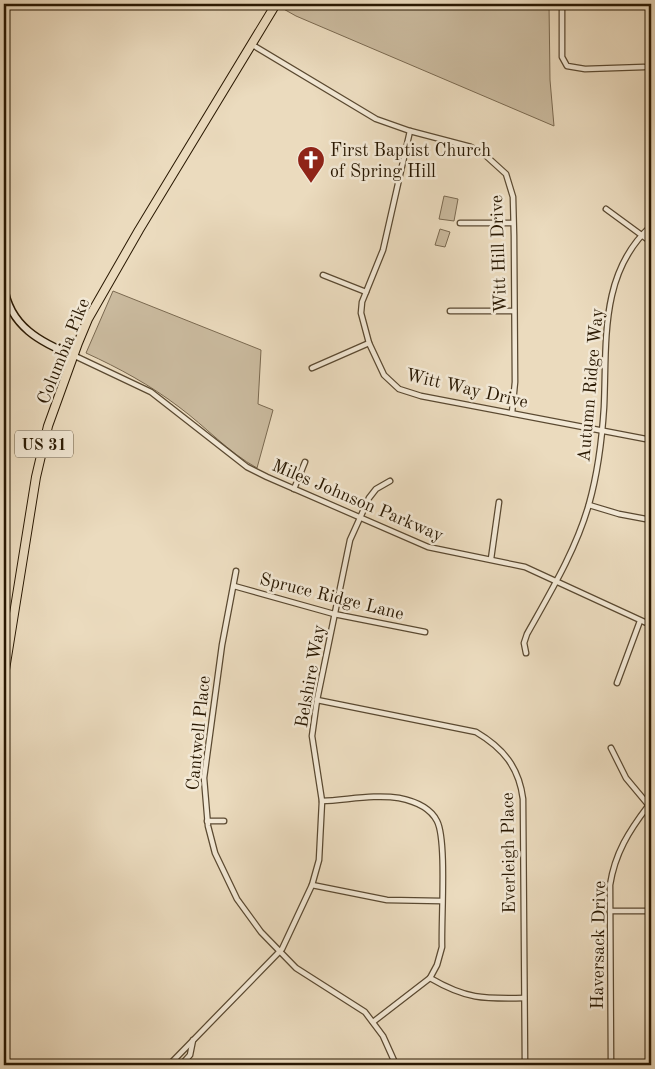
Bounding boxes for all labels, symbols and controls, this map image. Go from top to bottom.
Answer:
place label: First Baptist Church of Spring Hill [330,142,491,181]
church icon: First Baptist Church of Spring Hill [296,145,326,184]
street label: Witt Hill Drive [488,195,510,313]
street label: Columbia Pike [35,296,93,407]
street label: Autumn Ridge Way [575,307,607,463]
street label: Witt Way Drive [404,366,530,412]
road number: US 31 [15,430,73,458]
street label: Miles Johnson Parkway [269,457,446,545]
street label: Spruce Ridge Lane [258,570,406,624]
street label: Belshire Way [293,623,329,729]
street label: Cantwell Place [184,675,214,791]
street label: Everleigh Place [499,792,519,914]
street label: Haversack Drive [589,880,609,1010]

